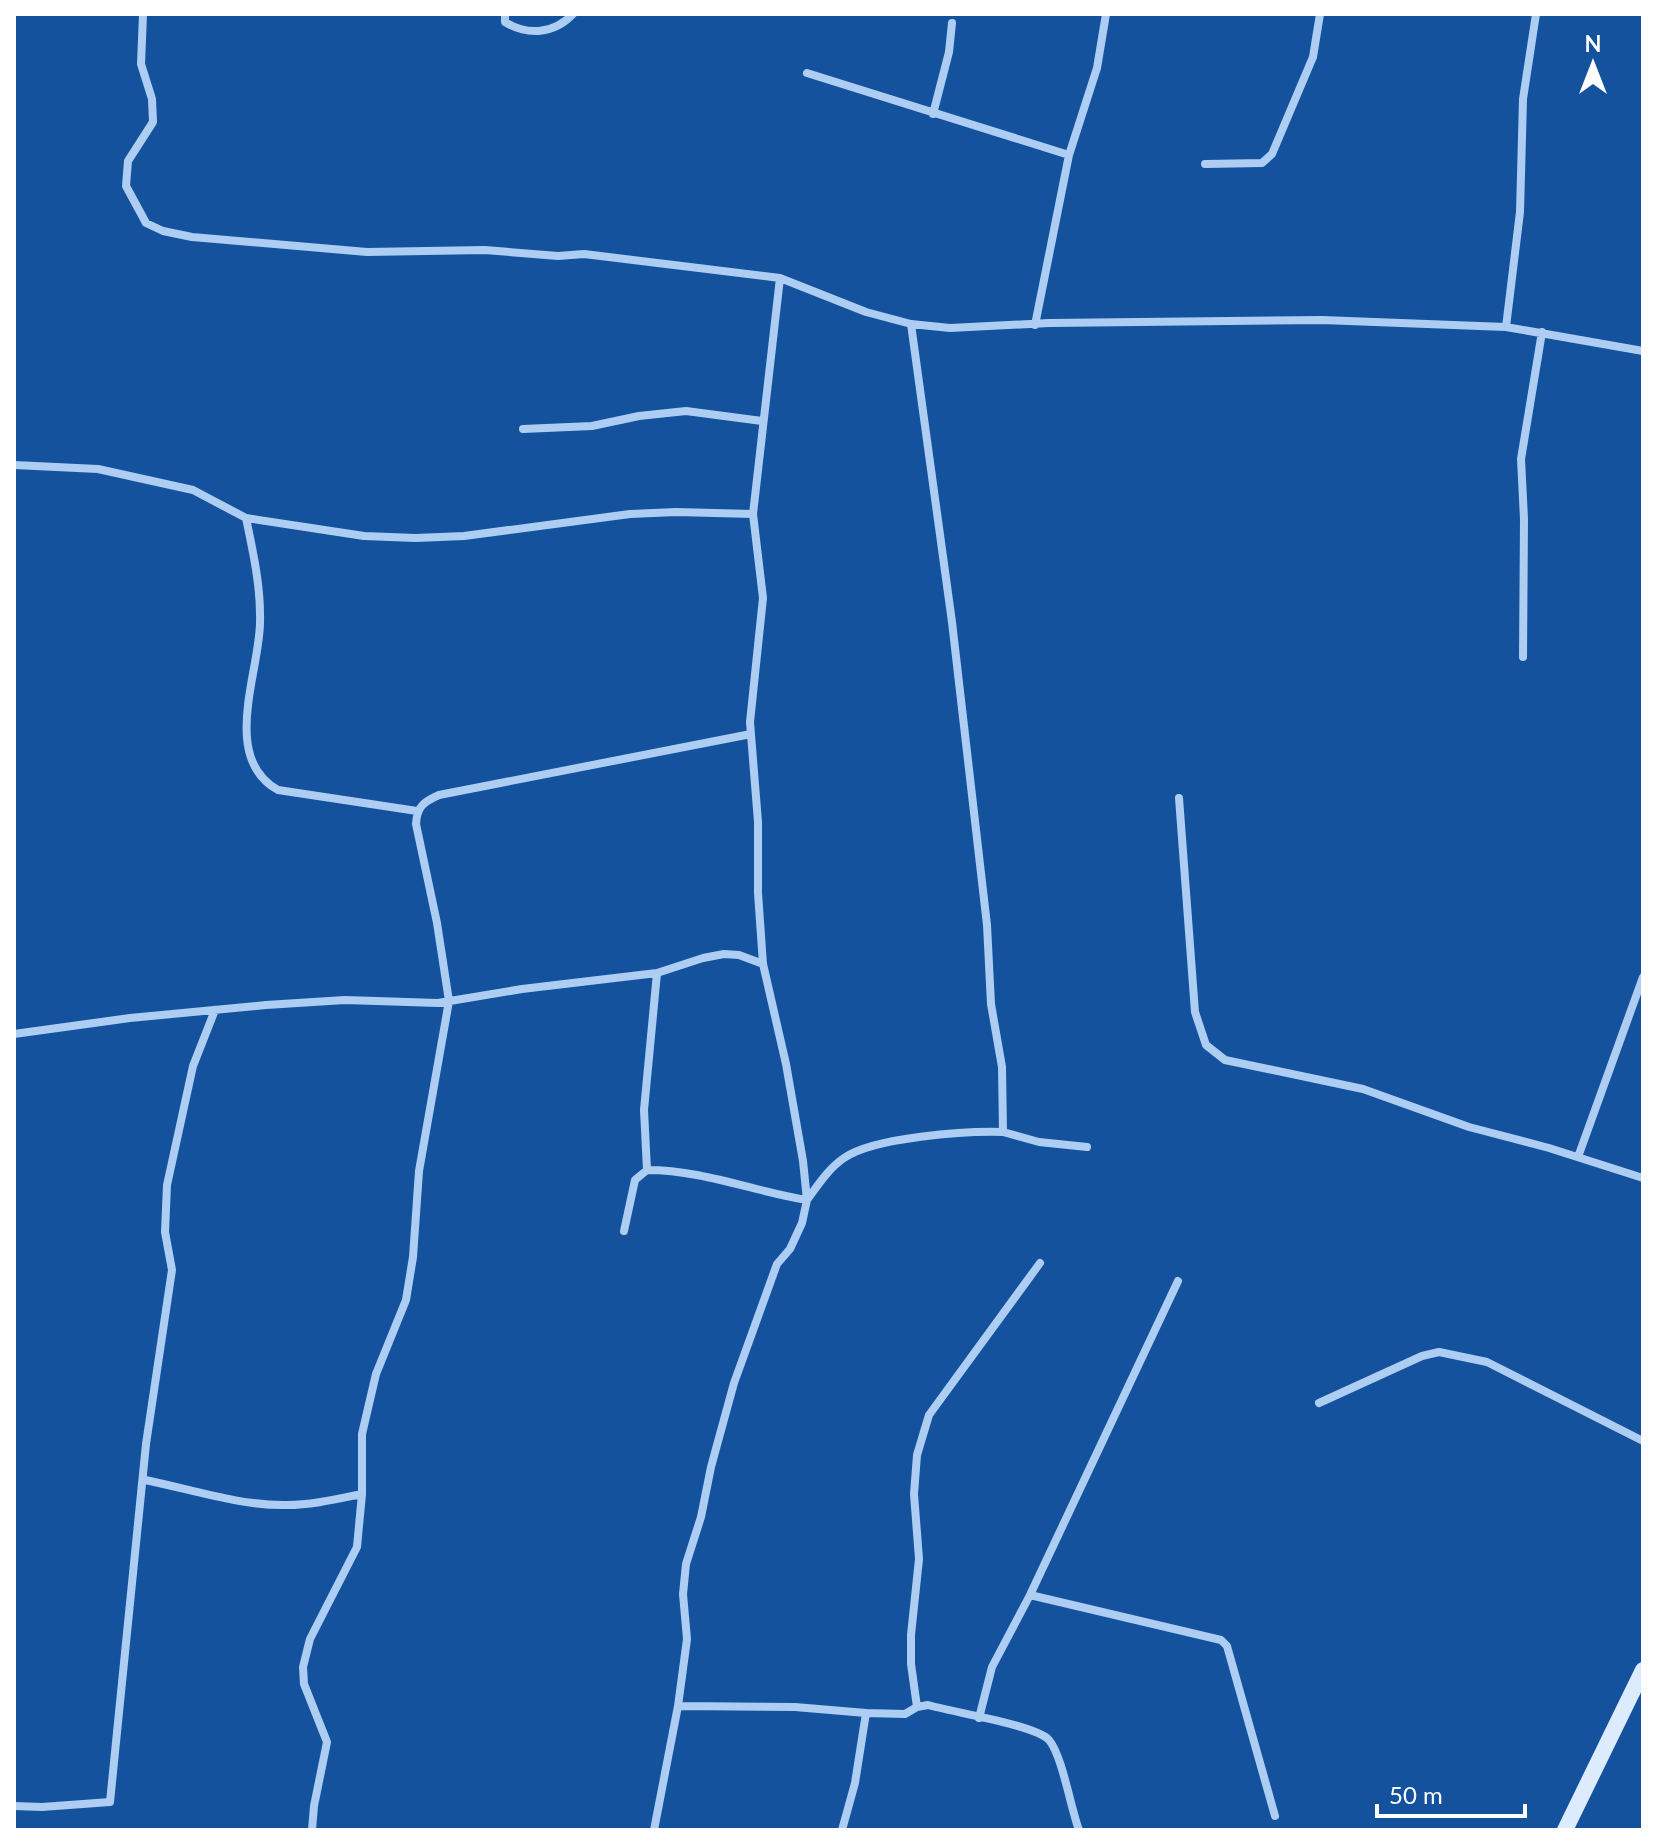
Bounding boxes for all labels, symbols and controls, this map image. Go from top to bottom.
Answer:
north arrow [1553,24,1633,104]
text: N [1585,30,1601,57]
scale bar [1377,1768,1525,1818]
text: 50 m [1389,1780,1443,1809]

